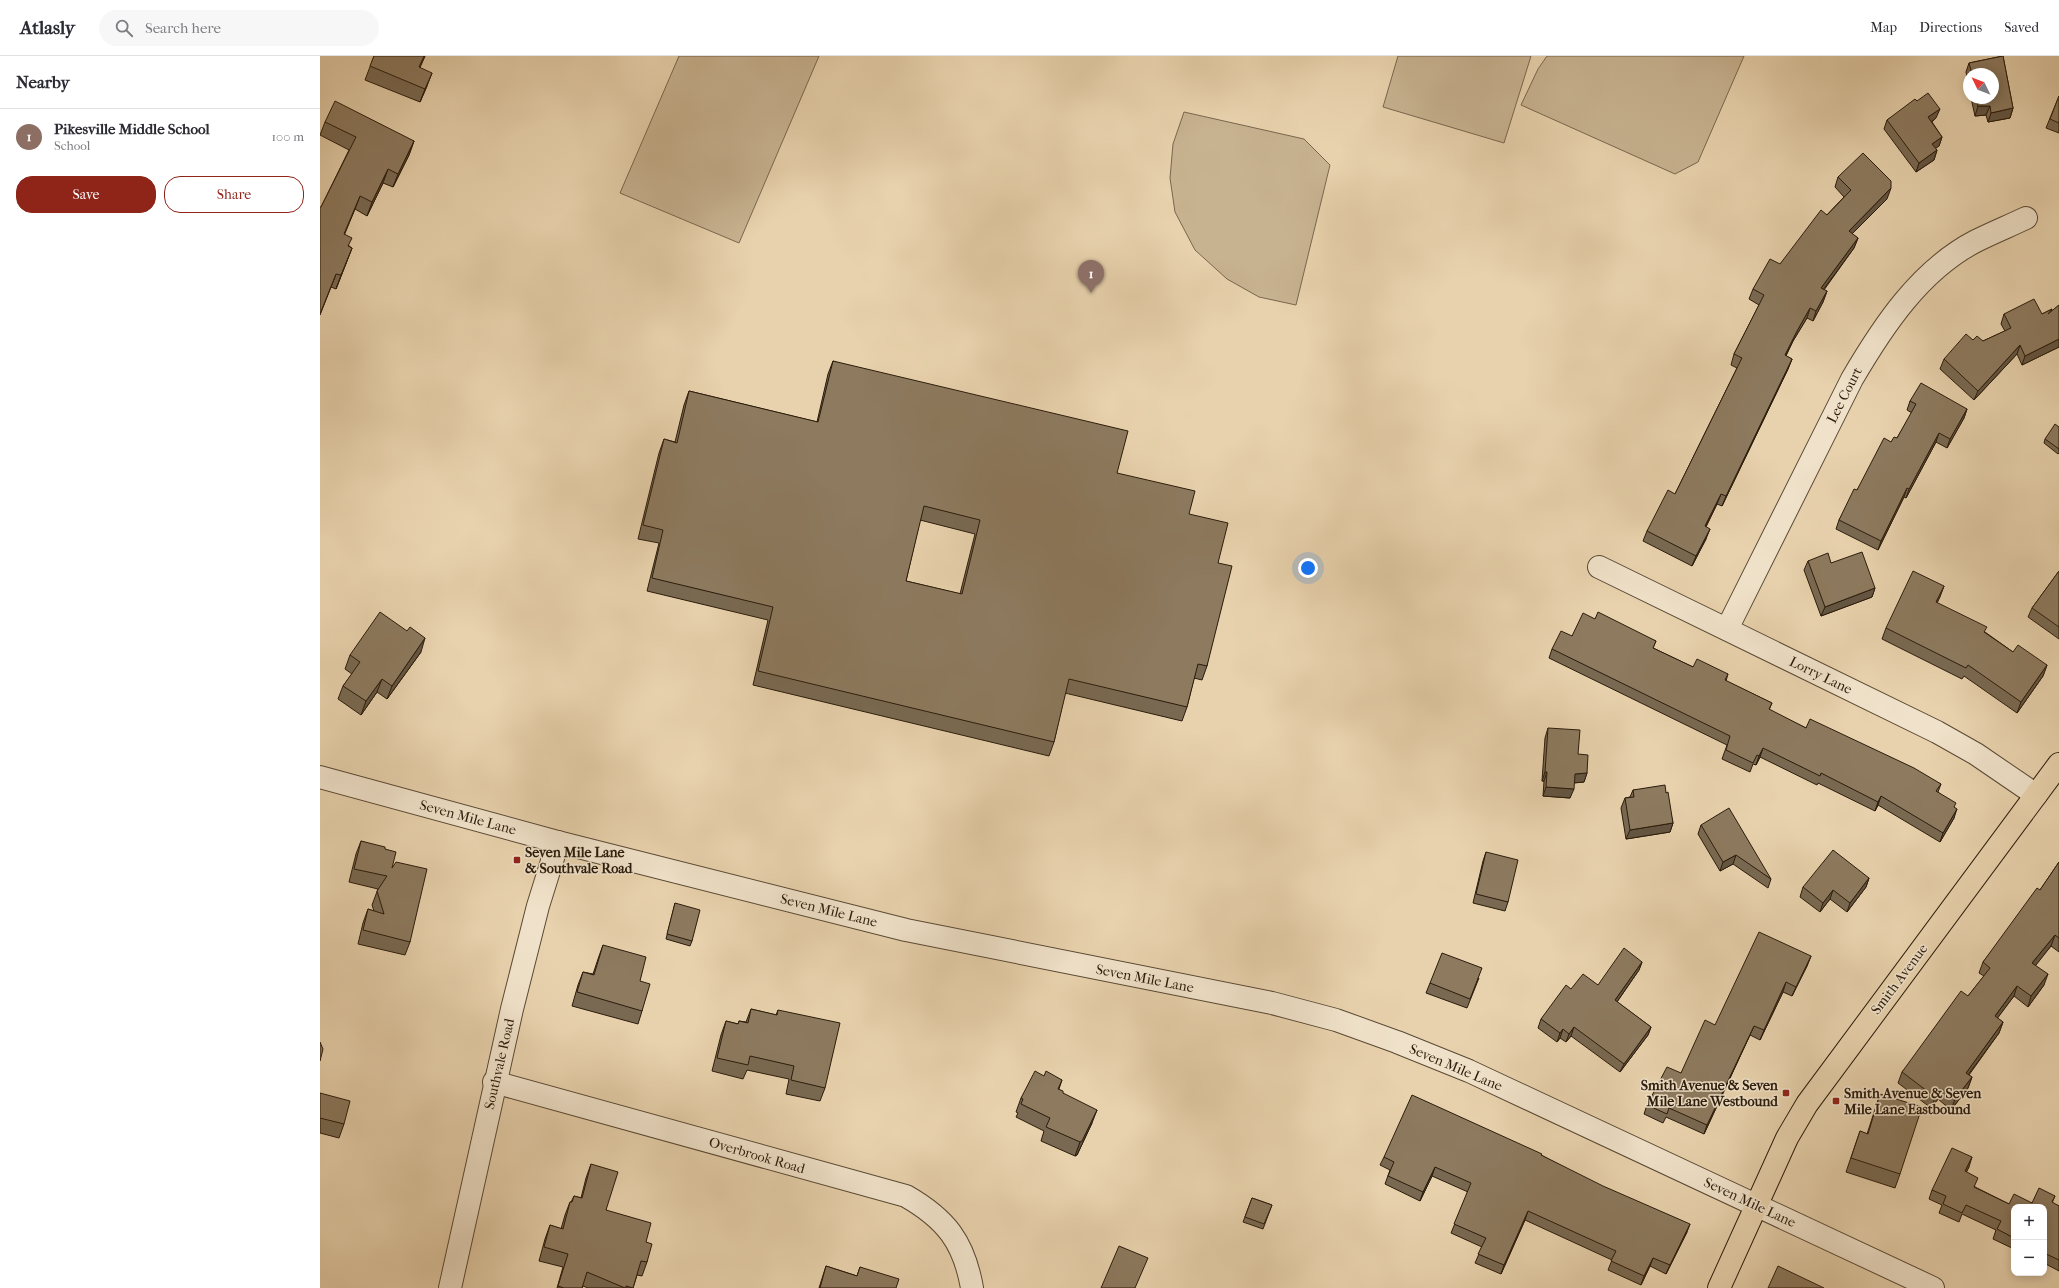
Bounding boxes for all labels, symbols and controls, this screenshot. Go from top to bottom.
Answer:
search box [99,10,379,46]
text: Atlasly [20,17,75,39]
icon: search [113,17,135,39]
text: Search here [145,19,221,37]
text: Map [1870,19,1897,36]
text: Directions [1919,19,1982,36]
text: Saved [2004,19,2039,36]
north arrow [1963,68,1999,104]
text: Nearby [16,72,70,92]
text: Pikesville Middle School [54,120,210,138]
text: 1 [27,129,31,144]
text: 100 m [271,129,304,144]
text: School [54,138,90,153]
button: Save [16,176,156,213]
button: Share [164,176,304,213]
pin: 1 [1078,260,1104,293]
street label: Lee Court [1823,364,1866,426]
your location [1298,558,1318,578]
street label: Lorry Lane [1787,653,1855,698]
street label: Seven Mile Lane [418,796,518,839]
place label: Seven Mile Lane & Southvale Road [525,844,634,877]
marker: Seven Mile Lane & Southvale Road [512,855,522,865]
street label: Seven Mile Lane [779,890,879,931]
street label: Smith Avenue [1867,941,1931,1018]
street label: Seven Mile Lane [1095,961,1195,996]
street label: Southvale Road [481,1017,518,1111]
street label: Seven Mile Lane [1407,1040,1505,1095]
place label: Smith Avenue & Seven Mile Lane Westbound [1641,1077,1779,1110]
place label: Smith Avenue & Seven Mile Lane Eastbound [1843,1085,1982,1118]
marker: Smith Avenue & Seven Mile Lane Westbound [1781,1088,1791,1098]
marker: Smith Avenue & Seven Mile Lane Eastbound [1831,1096,1841,1106]
street label: Overbrook Road [707,1134,807,1177]
street label: Seven Mile Lane [1701,1174,1798,1231]
map controls [2011,1204,2047,1276]
button: + [2011,1204,2047,1240]
button: − [2011,1240,2047,1276]

